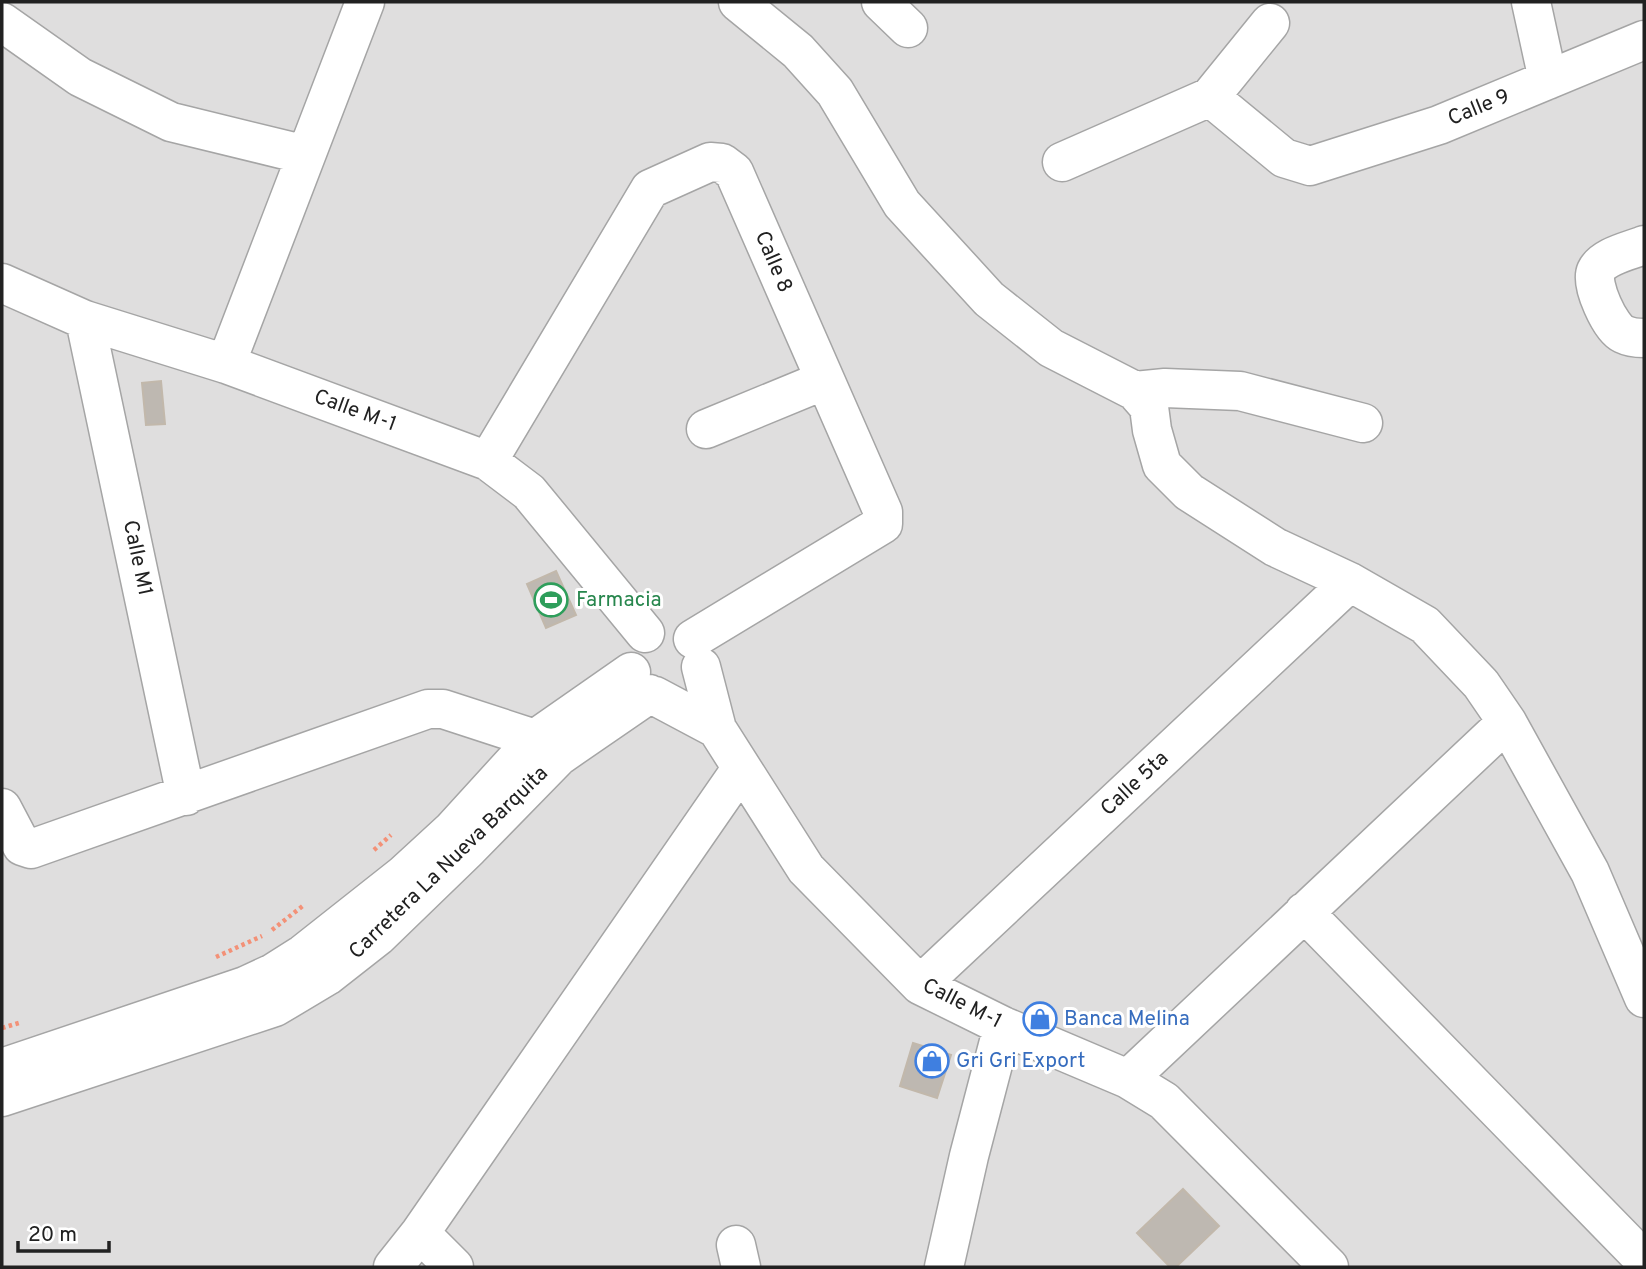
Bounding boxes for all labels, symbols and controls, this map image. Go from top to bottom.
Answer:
street label: Calle 9 [1444,83,1514,133]
street label: Calle 8 [748,227,798,297]
street label: Calle M-1 [310,384,400,438]
street label: Calle M1 [116,518,158,598]
sports icon: Farmacia [532,581,570,619]
place label: Farmacia [576,587,662,614]
street label: Calle 5ta [1095,746,1175,822]
street label: Carretera La Nueva Barquita [344,761,554,965]
street label: Calle M-1 [918,972,1006,1036]
shop icon: Banca Melina [1021,1000,1059,1038]
place label: Banca Melina [1064,1006,1190,1033]
shop icon: Gri Gri Export [913,1042,951,1080]
place label: Gri Gri Export [956,1048,1085,1075]
scale bar [18,1210,108,1254]
text: 20 m [28,1222,77,1249]

